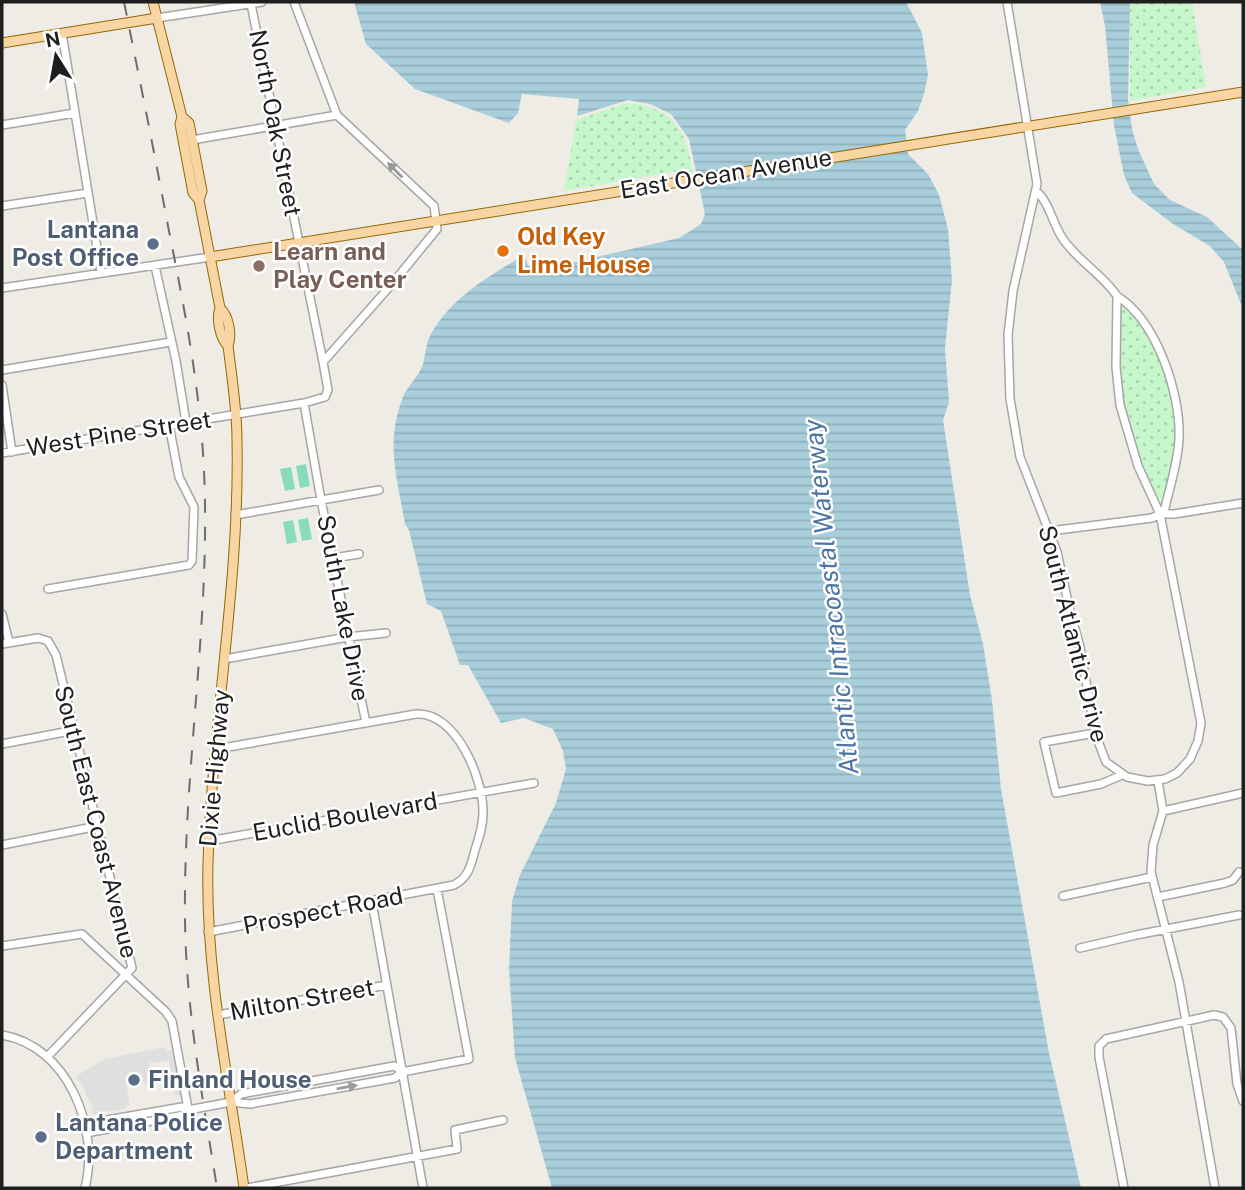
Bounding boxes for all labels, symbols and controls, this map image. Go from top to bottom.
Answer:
north arrow [21,21,91,91]
text: N [43,27,62,52]
street label: North Oak Street [244,27,308,219]
street label: East Ocean Avenue [618,142,834,204]
one-way arrow [386,161,403,178]
place label: Lantana Post Office [12,215,139,271]
place label: Old Key Lime House [517,222,651,278]
marker: Lantana Post Office [145,236,161,252]
place label: Learn and Play Center [273,237,407,293]
marker: Old Key Lime House [495,243,511,259]
marker: Learn and Play Center [251,258,267,274]
street label: West Pine Street [24,405,213,461]
water label: Atlantic Intracoastal Waterway [796,417,865,776]
street label: South Lake Drive [312,512,376,703]
street label: South Atlantic Drive [1033,522,1115,745]
street label: South East Coast Avenue [50,683,144,961]
street label: Dixie Highway [193,688,235,848]
street label: Euclid Boulevard [250,786,439,846]
street label: Prospect Road [240,881,405,939]
street label: Milton Street [227,973,376,1025]
place label: Finland House [148,1065,312,1093]
marker: Finland House [126,1072,142,1088]
one-way arrow [336,1081,358,1092]
place label: Lantana Police Department [55,1108,223,1164]
marker: Lantana Police Department [33,1129,49,1145]

